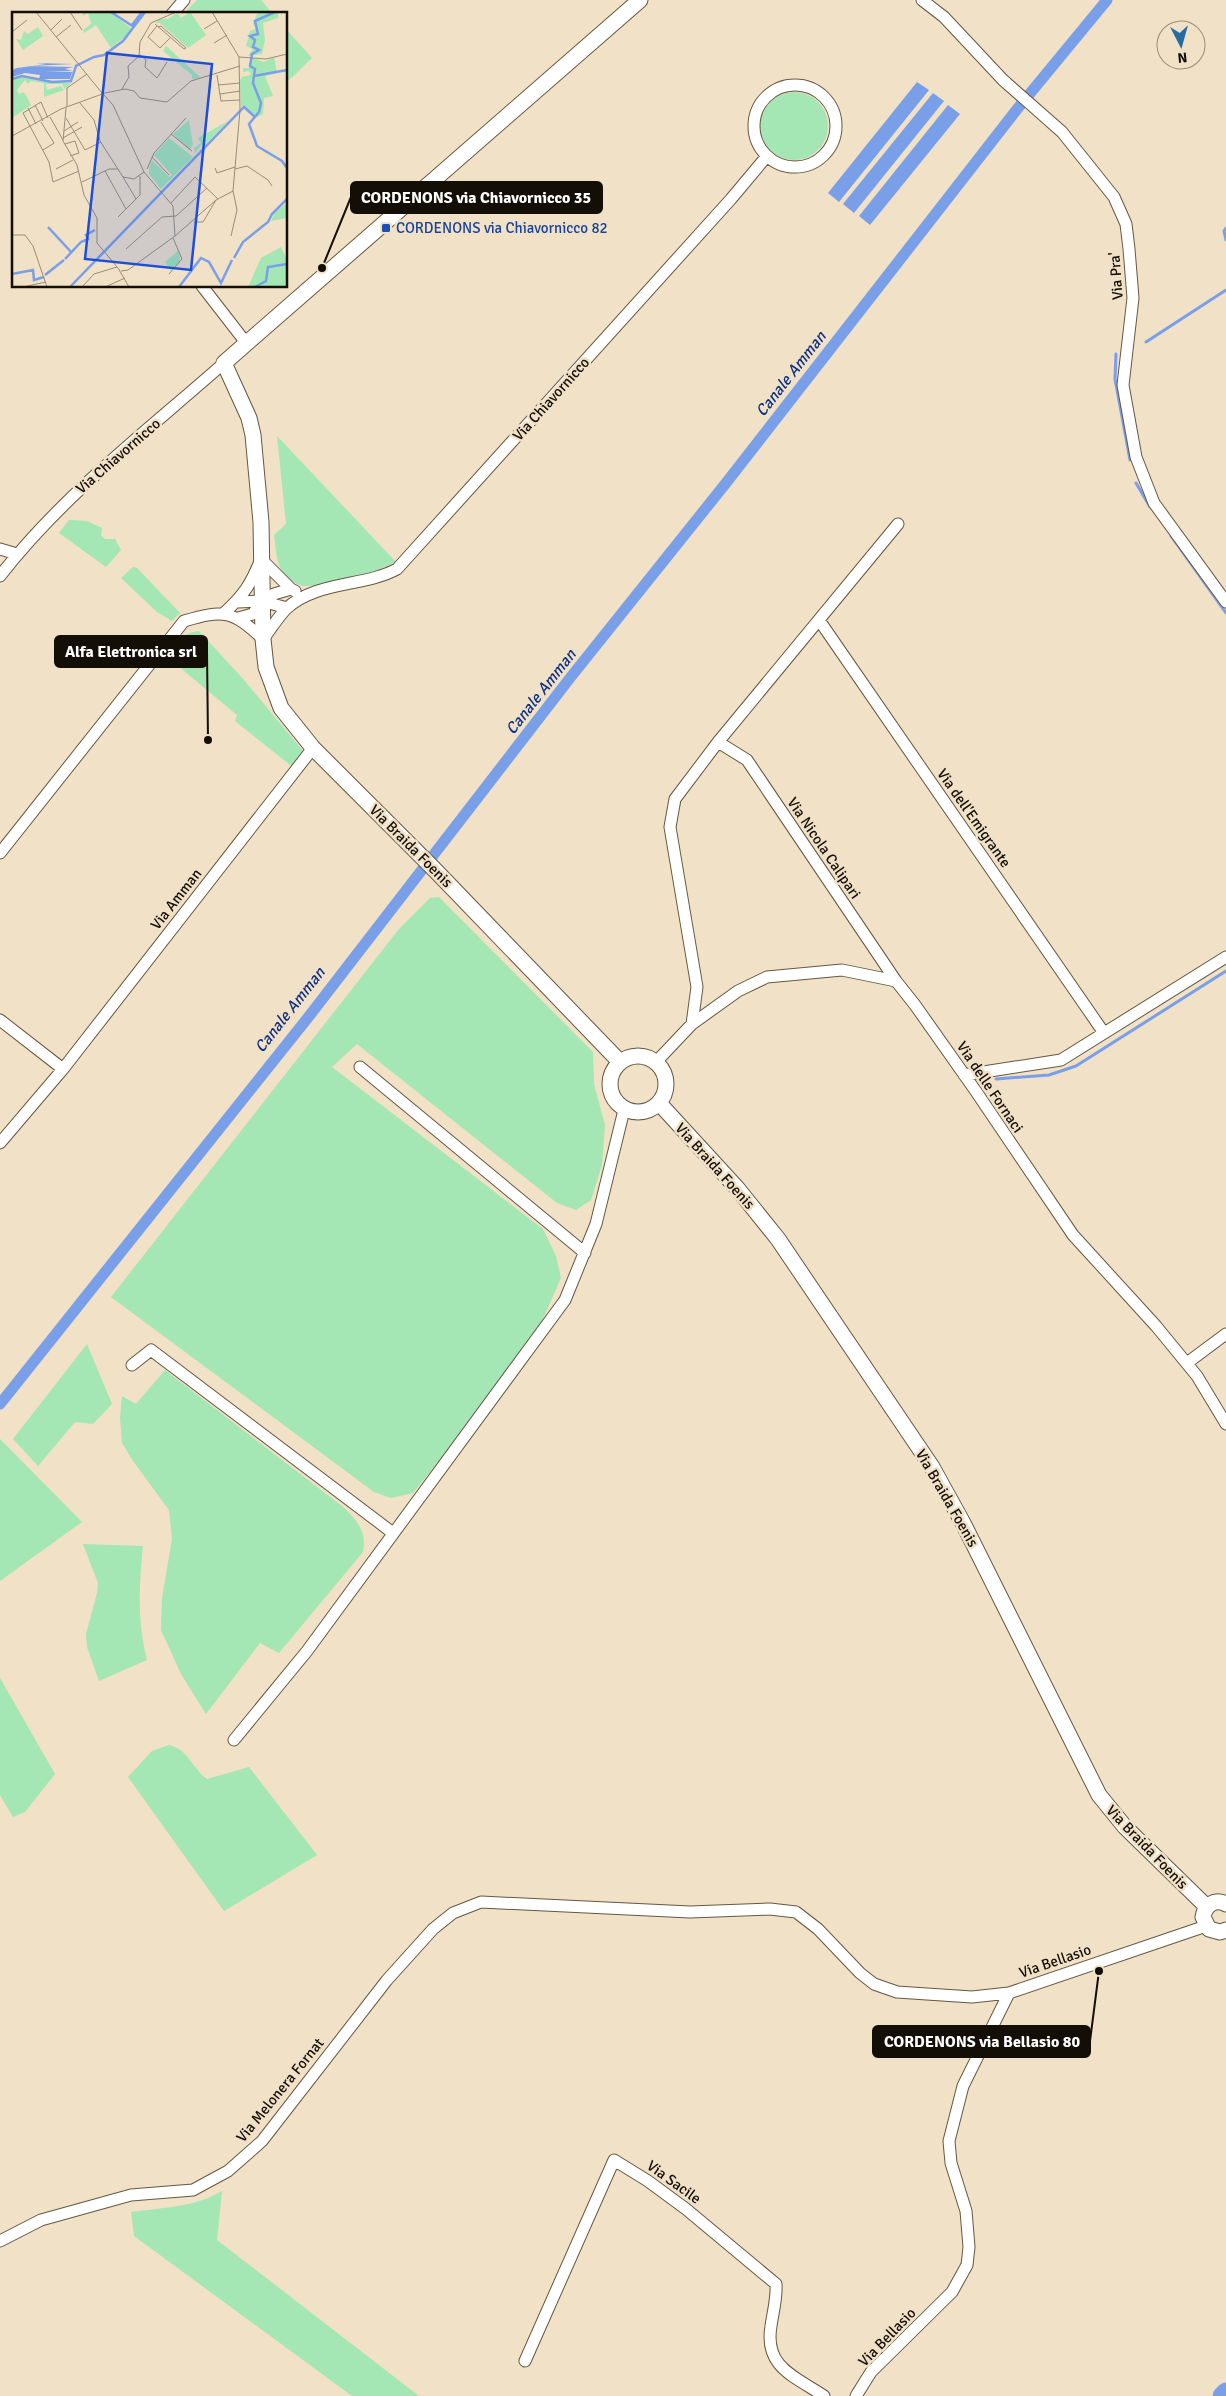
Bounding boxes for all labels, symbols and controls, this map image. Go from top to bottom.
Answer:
inset map [12,12,288,288]
north arrow [1156,20,1206,70]
text: N [1177,48,1188,66]
callout: CORDENONS via Chiavornicco 35 [351,182,602,213]
text: CORDENONS via Chiavornicco 35 [361,188,591,208]
place label: CORDENONS via Chiavornicco 82 [396,219,608,237]
marker: CORDENONS via Chiavornicco 82 [380,222,392,234]
street label: Via Pra' [1105,251,1127,301]
water label: Canale Amman [752,326,831,421]
street label: Via Chiavornicco [509,353,593,444]
street label: Via Chiavornicco [72,414,164,498]
callout: Alfa Elettronica srl [55,636,207,667]
text: Alfa Elettronica srl [65,642,197,662]
water label: Canale Amman [502,644,581,739]
street label: Via dell'Emigrante [933,765,1015,871]
street label: Via Nicola Calipari [783,794,865,902]
street label: Via Braida Foenis [366,801,457,892]
street label: Via Amman [147,865,205,933]
water label: Canale Amman [251,962,330,1057]
street label: Via delle Fornaci [953,1038,1027,1136]
street label: Via Braida Foenis [672,1119,759,1213]
street label: Via Braida Foenis [912,1446,982,1550]
street label: Via Braida Foenis [1102,1801,1192,1893]
street label: Via Bellasio [1017,1940,1094,1982]
callout: CORDENONS via Bellasio 80 [873,2026,1090,2057]
text: CORDENONS via Bellasio 80 [884,2032,1080,2052]
street label: Via Melonera Fornat [232,2034,328,2146]
street label: Via Sacile [643,2156,705,2208]
street label: Via Bellasio [855,2304,920,2370]

